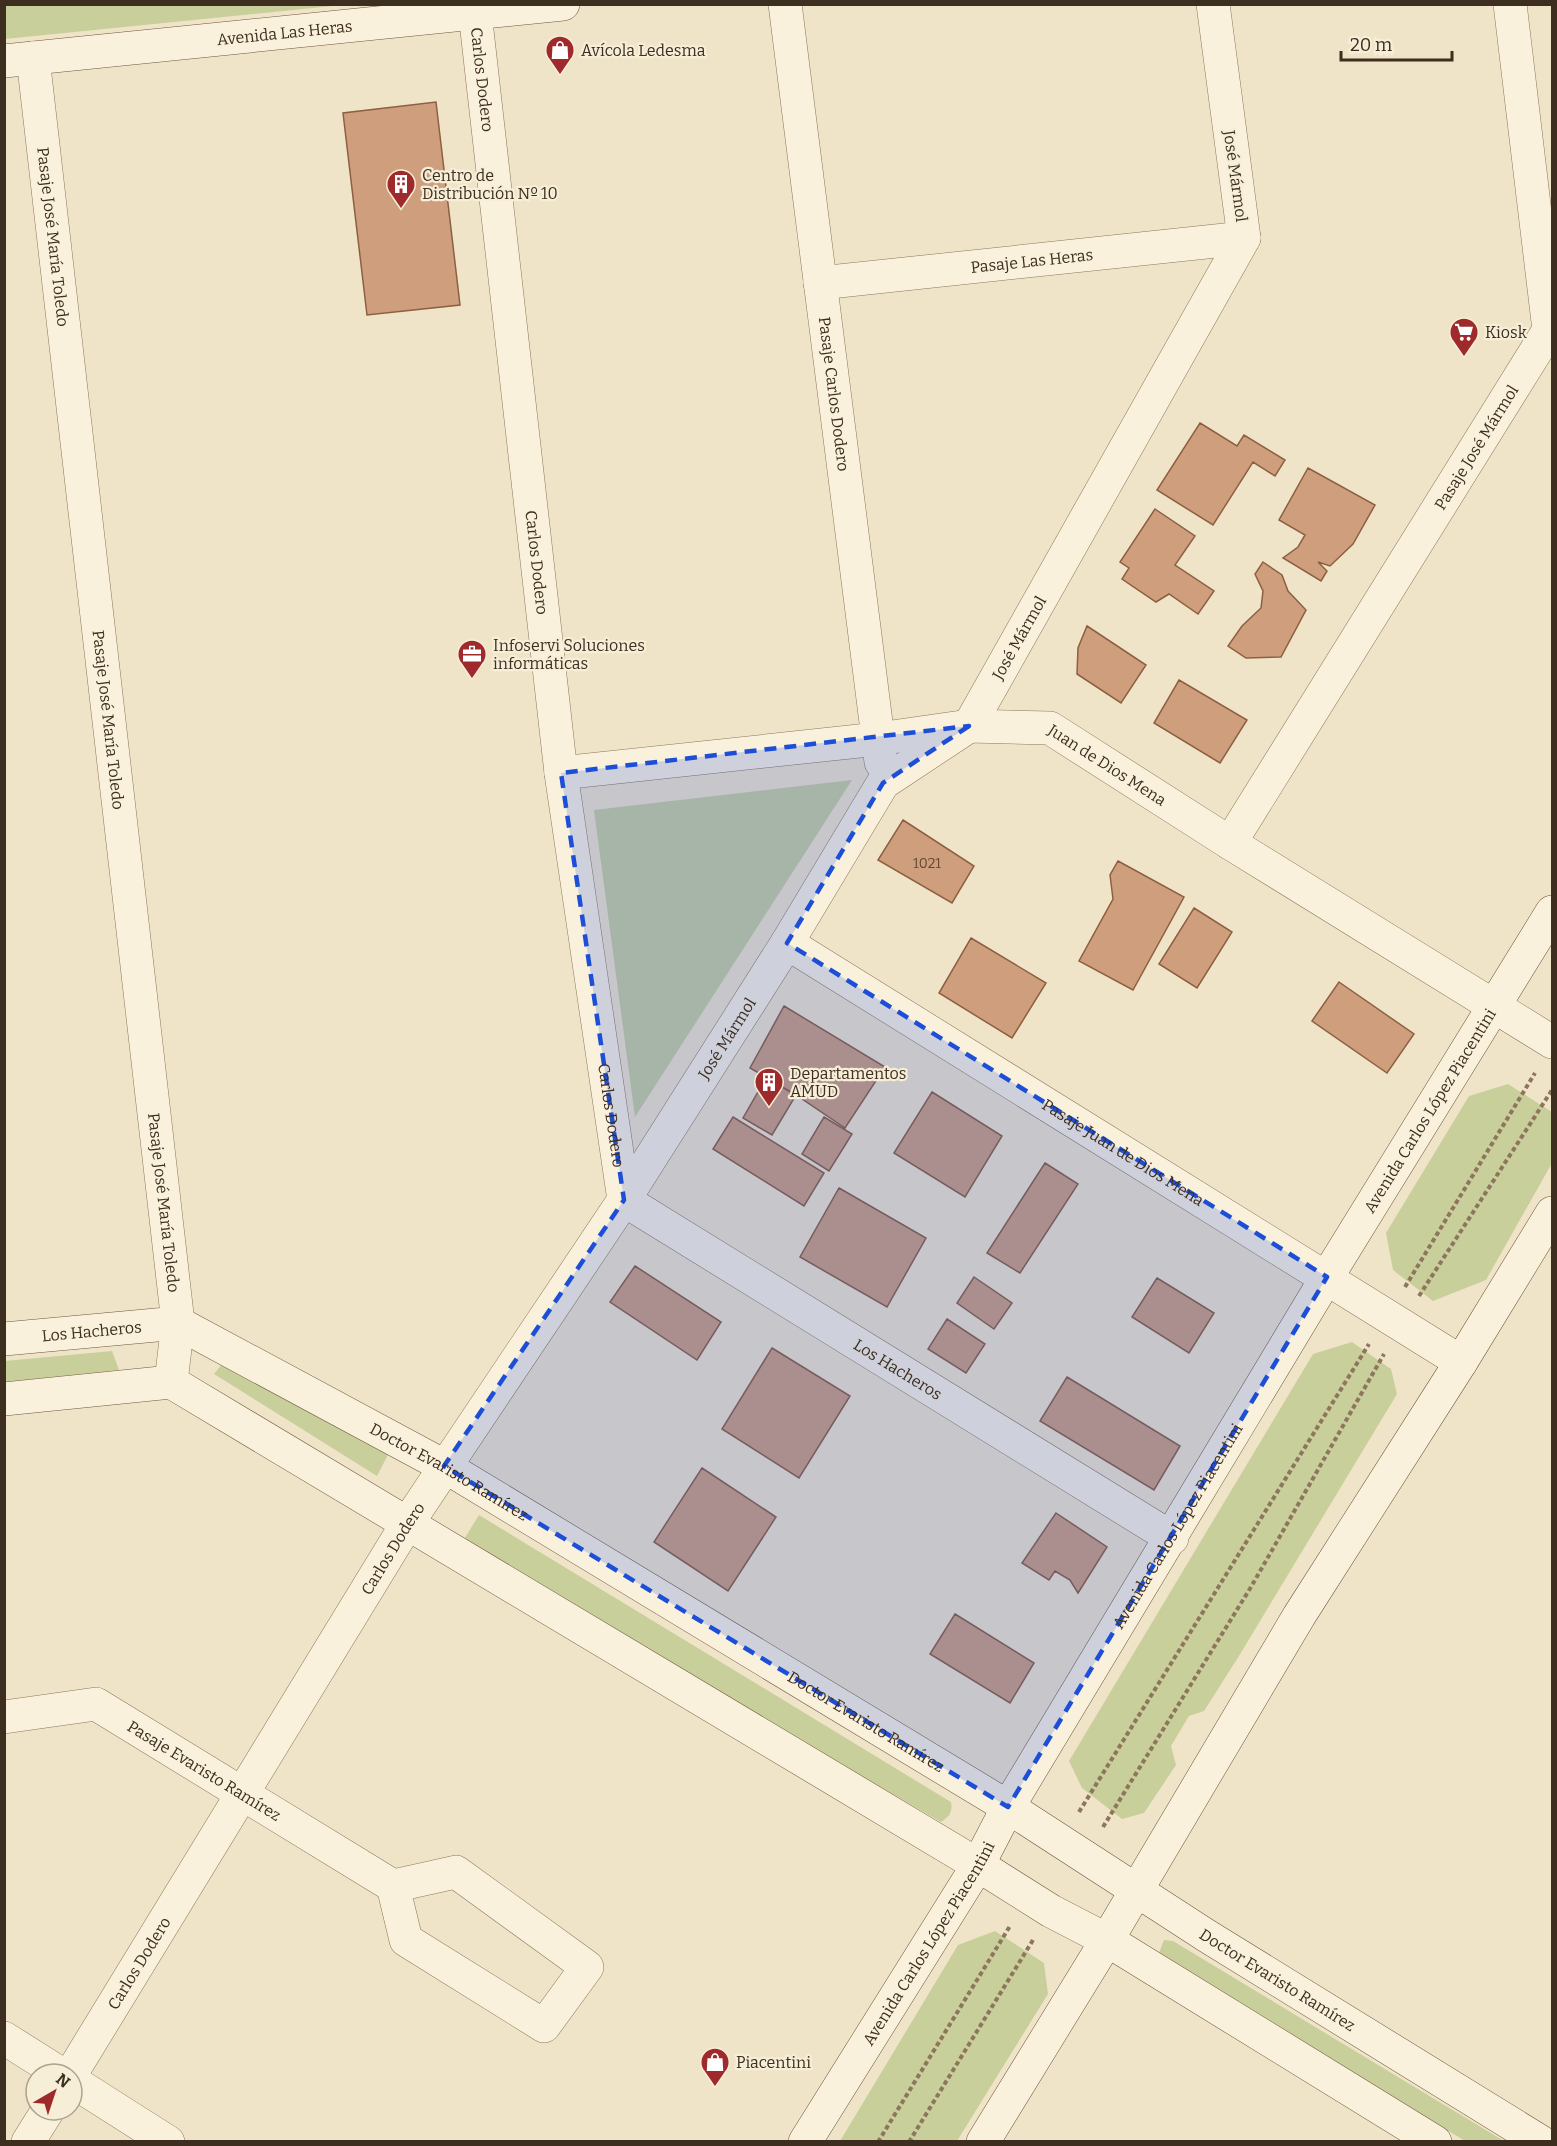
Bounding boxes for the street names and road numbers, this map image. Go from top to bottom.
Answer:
street label: Avenida Las Heras [216,17,353,49]
street label: Carlos Dodero [467,26,497,133]
street label: José Mármol [1220,128,1251,224]
street label: Pasaje José María Toledo [33,146,73,328]
street label: Pasaje Las Heras [970,245,1094,277]
street label: Pasaje Carlos Dodero [815,316,853,472]
street label: Pasaje José Mármol [1431,381,1523,513]
street label: Carlos Dodero [521,509,552,616]
street label: José Mármol [988,593,1050,684]
street label: Pasaje José María Toledo [89,629,128,811]
street label: Juan de Dios Mena [1044,720,1170,810]
street label: José Mármol [694,994,760,1084]
street label: Avenida Carlos López Piacentini [1360,1005,1500,1216]
street label: Carlos Dodero [594,1062,628,1169]
street label: Pasaje Juan de Dios Mena [1039,1095,1208,1210]
street label: Pasaje José María Toledo [144,1112,183,1293]
street label: Los Hacheros [41,1317,142,1345]
street label: Los Hacheros [850,1335,945,1404]
street label: Doctor Evaristo Ramírez [367,1419,532,1525]
street label: Avenida Carlos López Piacentini [1109,1420,1247,1632]
street label: Carlos Dodero [357,1499,429,1598]
street label: Doctor Evaristo Ramírez [784,1667,948,1776]
street label: Pasaje Evaristo Ramírez [124,1717,285,1825]
street label: Avenida Carlos López Piacentini [859,1838,999,2049]
street label: Carlos Dodero [104,1914,175,2013]
street label: Doctor Evaristo Ramírez [1196,1925,1359,2035]

